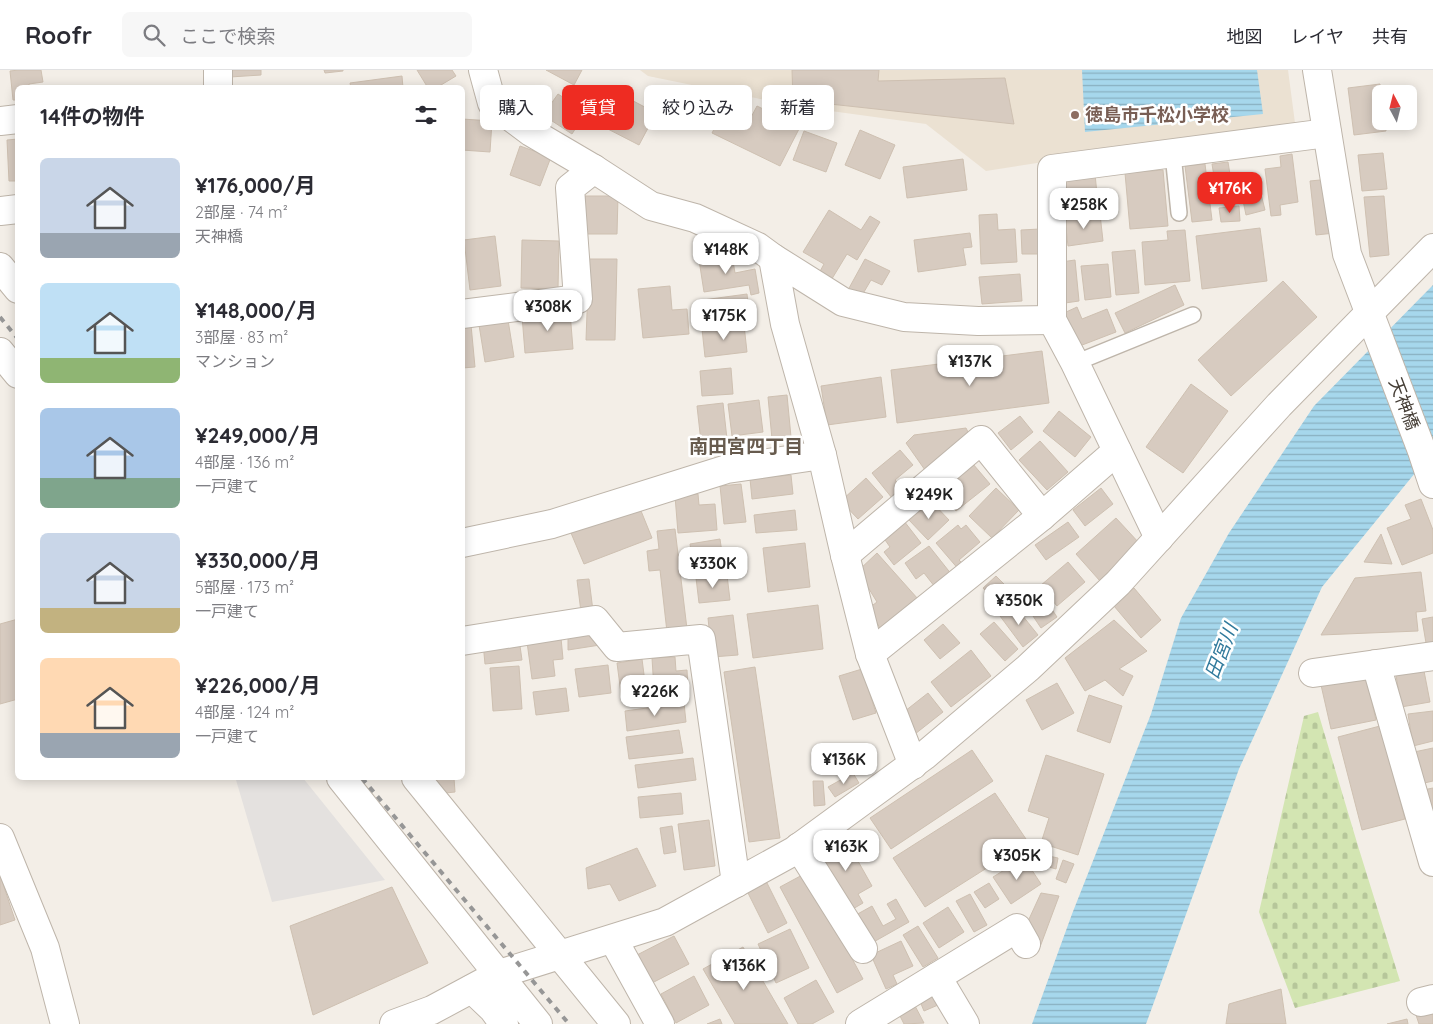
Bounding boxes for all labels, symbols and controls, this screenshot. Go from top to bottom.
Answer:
search box [122,12,472,57]
text: Roofr [25,20,92,50]
icon: search [140,21,168,49]
text: ここで検索 [180,24,275,48]
text: 地図 [1227,25,1263,48]
text: レイヤ [1291,25,1344,48]
text: 共有 [1372,25,1408,48]
chip: 購入 [480,85,552,130]
chip: 賃貸 [562,85,634,130]
chip: 絞り込み [644,85,752,130]
chip: 新着 [762,85,834,130]
north arrow [1372,85,1418,130]
map controls [1372,85,1417,130]
icon: filters [412,101,440,129]
text: 14件の物件 [40,103,145,129]
place label: 徳島市千松小学校 [1085,103,1229,126]
marker: 徳島市千松小学校 [1069,109,1081,121]
text: ¥176,000/月 [195,172,316,198]
pin: ¥176K [1195,172,1265,214]
icon: home [80,178,140,238]
text: ¥176K [1208,178,1252,198]
pin: ¥258K [1049,188,1119,230]
text: ¥258K [1060,194,1108,214]
text: 2部屋 · 74 m² [195,202,288,222]
text: 天神橋 [195,226,243,246]
pin: ¥148K [691,232,761,275]
text: ¥148K [704,239,748,259]
pin: ¥308K [513,290,583,332]
text: ¥308K [524,296,572,316]
text: ¥148,000/月 [195,297,317,323]
pin: ¥175K [689,298,759,341]
icon: home [80,303,140,363]
text: ¥175K [702,305,746,325]
text: 3部屋 · 83 m² [195,327,288,347]
pin: ¥137K [935,344,1005,387]
text: マンション [195,351,275,371]
text: ¥137K [948,351,992,371]
street label: 天神橋 [1384,374,1425,433]
text: ¥249,000/月 [195,422,320,448]
icon: home [80,428,140,488]
district label: 南田宮四丁目 [689,434,803,458]
text: 4部屋 · 136 m² [195,452,294,472]
text: 一戸建て [195,476,259,496]
pin: ¥249K [894,478,964,520]
text: ¥249K [905,484,953,504]
pin: ¥330K [678,546,748,589]
text: ¥330,000/月 [195,547,320,573]
icon: home [80,553,140,613]
text: ¥330K [689,553,737,573]
text: 5部屋 · 173 m² [195,577,294,597]
pin: ¥350K [984,584,1054,626]
text: ¥350K [995,590,1043,610]
text: 一戸建て [195,601,259,621]
water label: 田宮川 [1200,618,1243,682]
text: ¥226,000/月 [195,672,320,698]
pin: ¥226K [620,674,690,717]
icon: home [80,678,140,738]
text: ¥226K [631,681,679,701]
text: 4部屋 · 124 m² [195,702,294,722]
text: 一戸建て [195,726,259,746]
pin: ¥136K [809,742,879,785]
text: ¥136K [822,749,866,769]
pin: ¥163K [811,830,881,872]
text: ¥163K [824,836,868,856]
pin: ¥305K [982,838,1052,881]
text: ¥305K [993,845,1041,865]
pin: ¥136K [709,948,779,991]
text: ¥136K [722,955,766,975]

